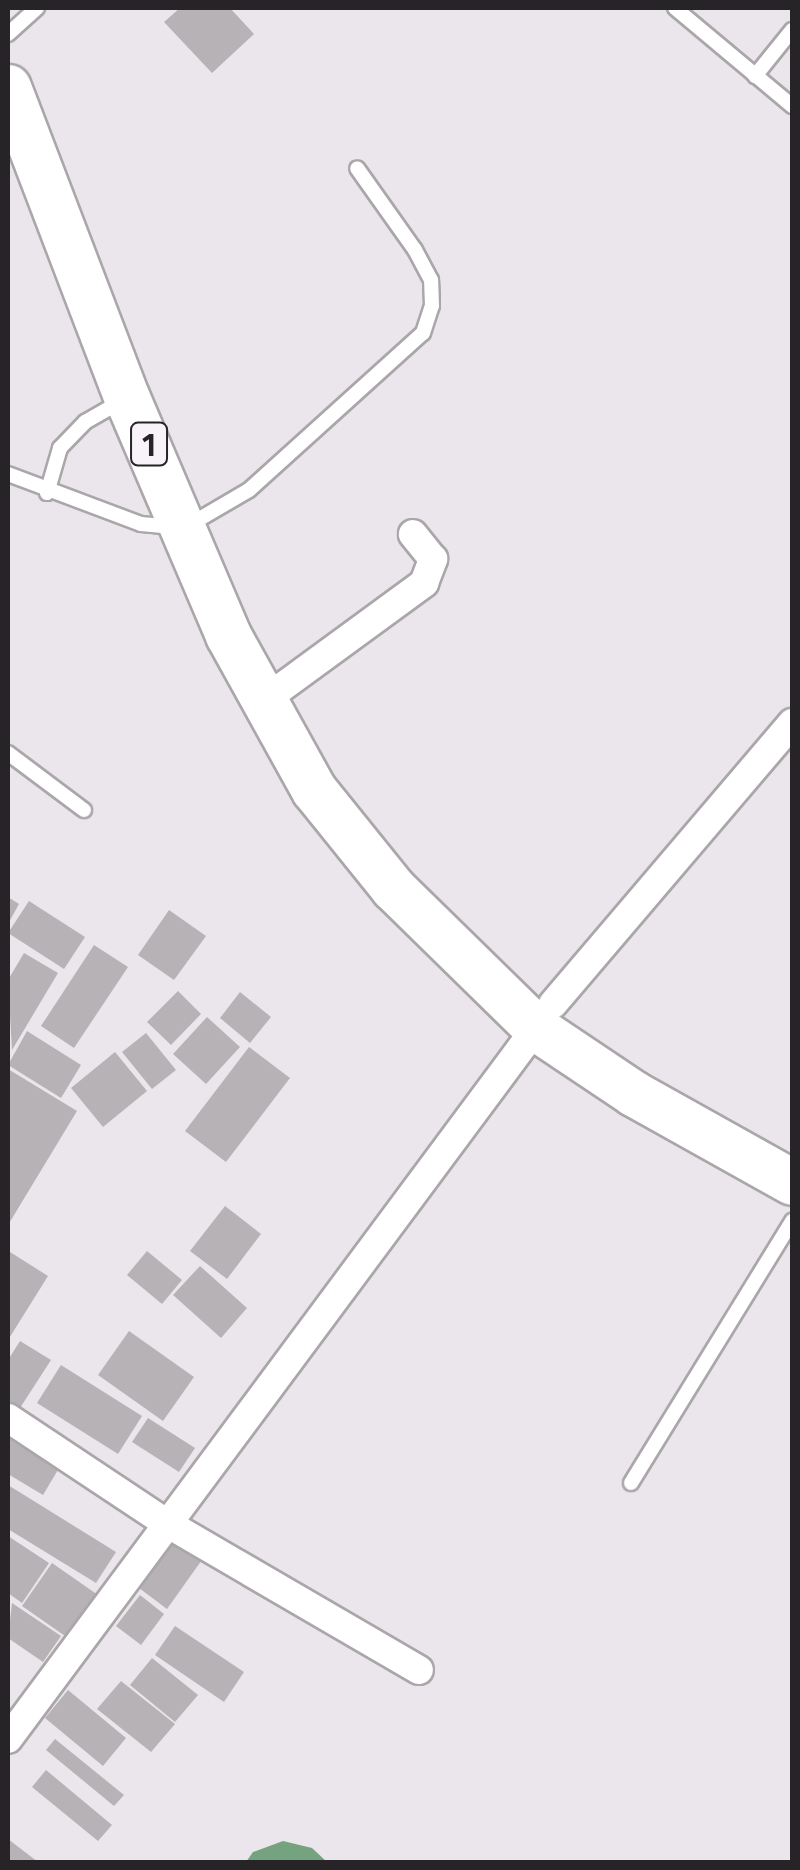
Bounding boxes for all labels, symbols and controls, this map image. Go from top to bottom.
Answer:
road number: 1 [129,417,169,471]

